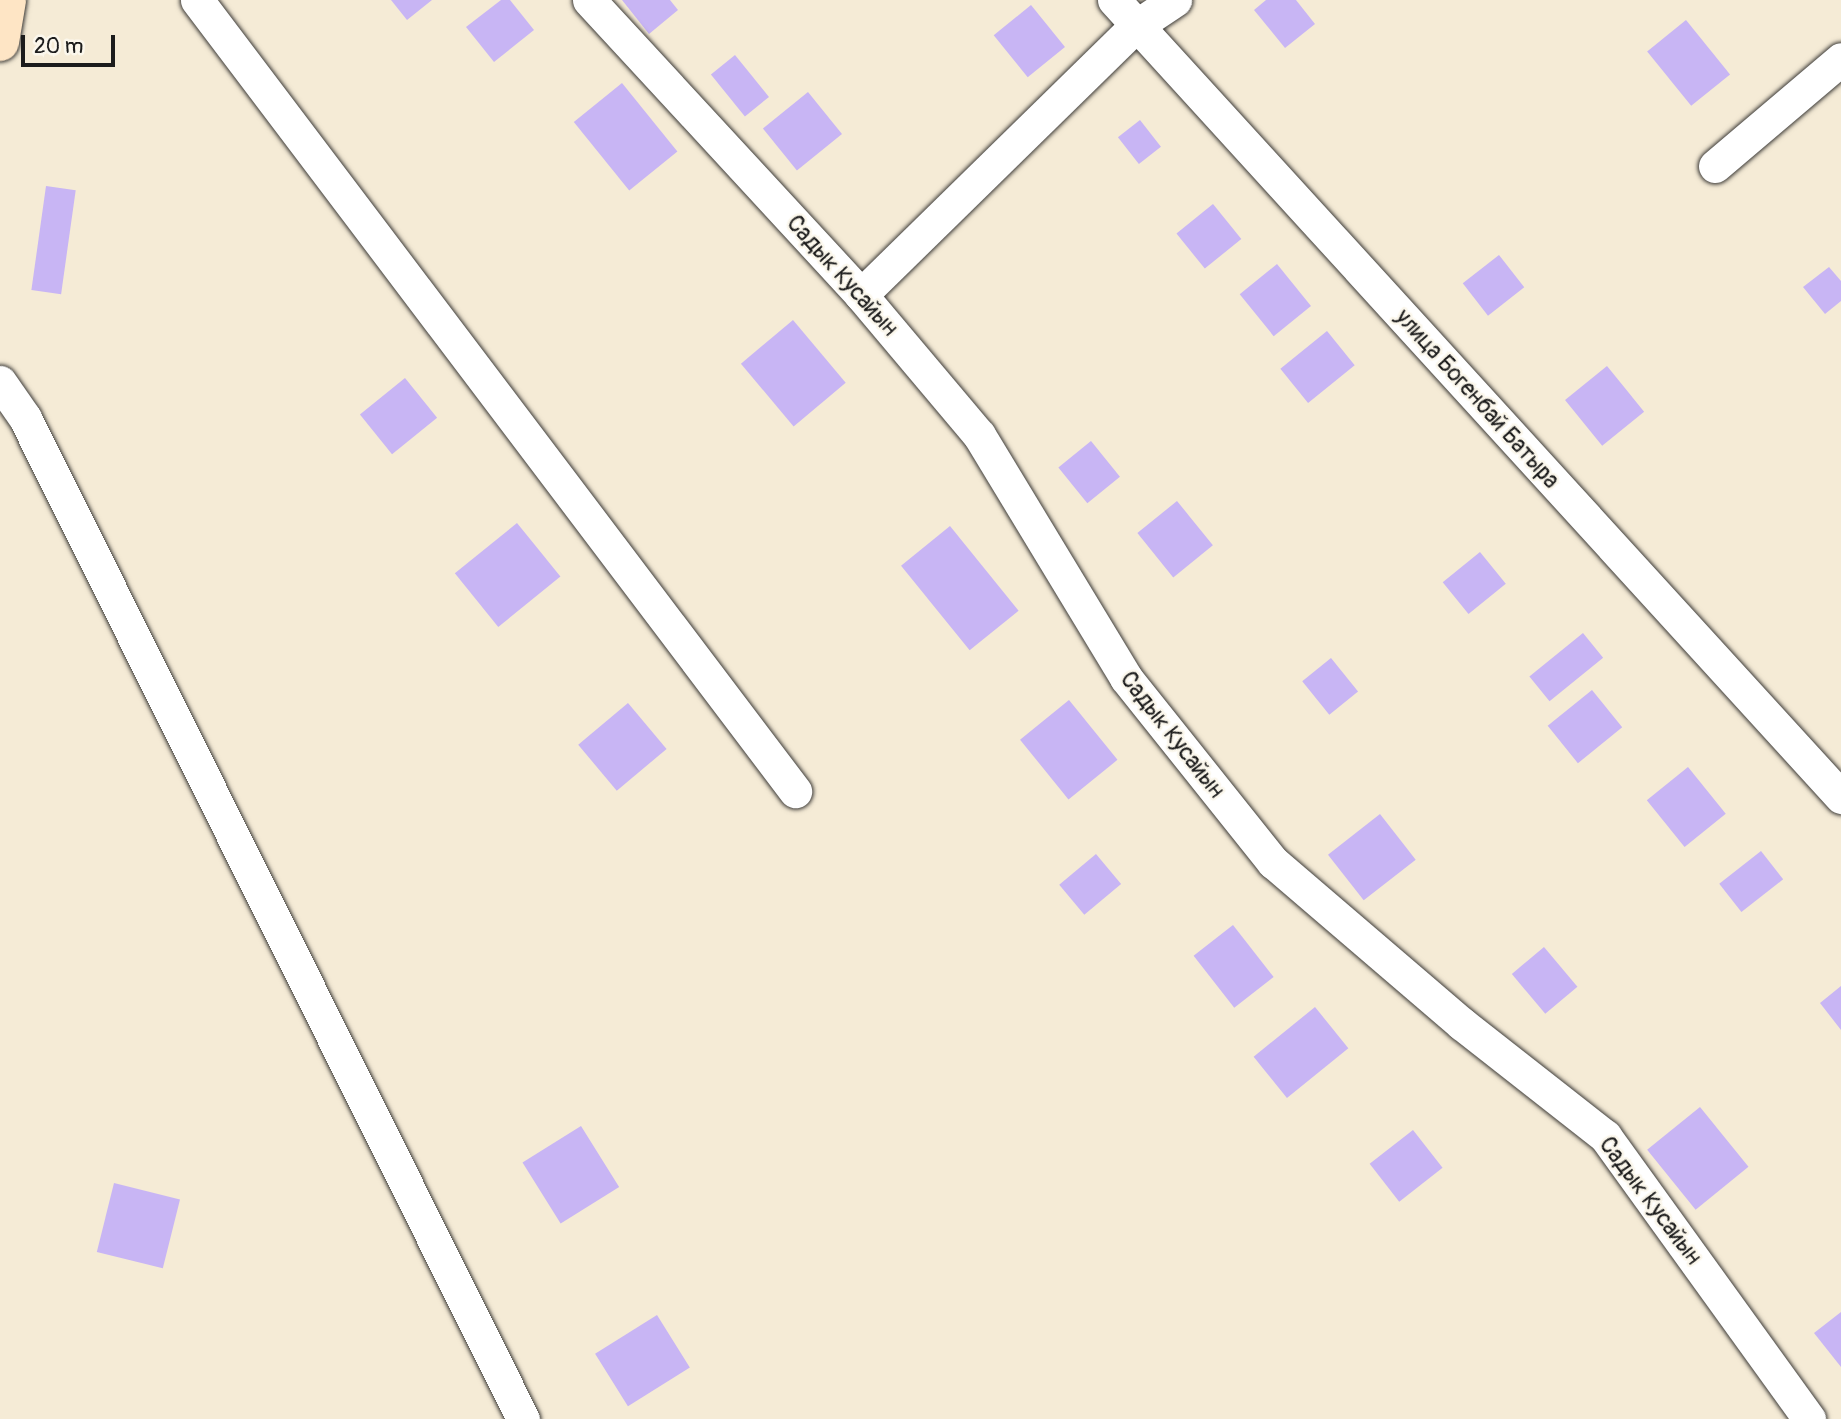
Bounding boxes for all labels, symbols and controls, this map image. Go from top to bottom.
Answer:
scale bar [24,21,119,65]
text: 20 m [34,33,83,60]
street label: Садык Кусайын [781,210,903,342]
street label: улица Богенбай Батыра [1389,304,1565,494]
street label: Садык Кусайын [1114,666,1230,804]
street label: Садык Кусайын [1593,1132,1707,1270]

